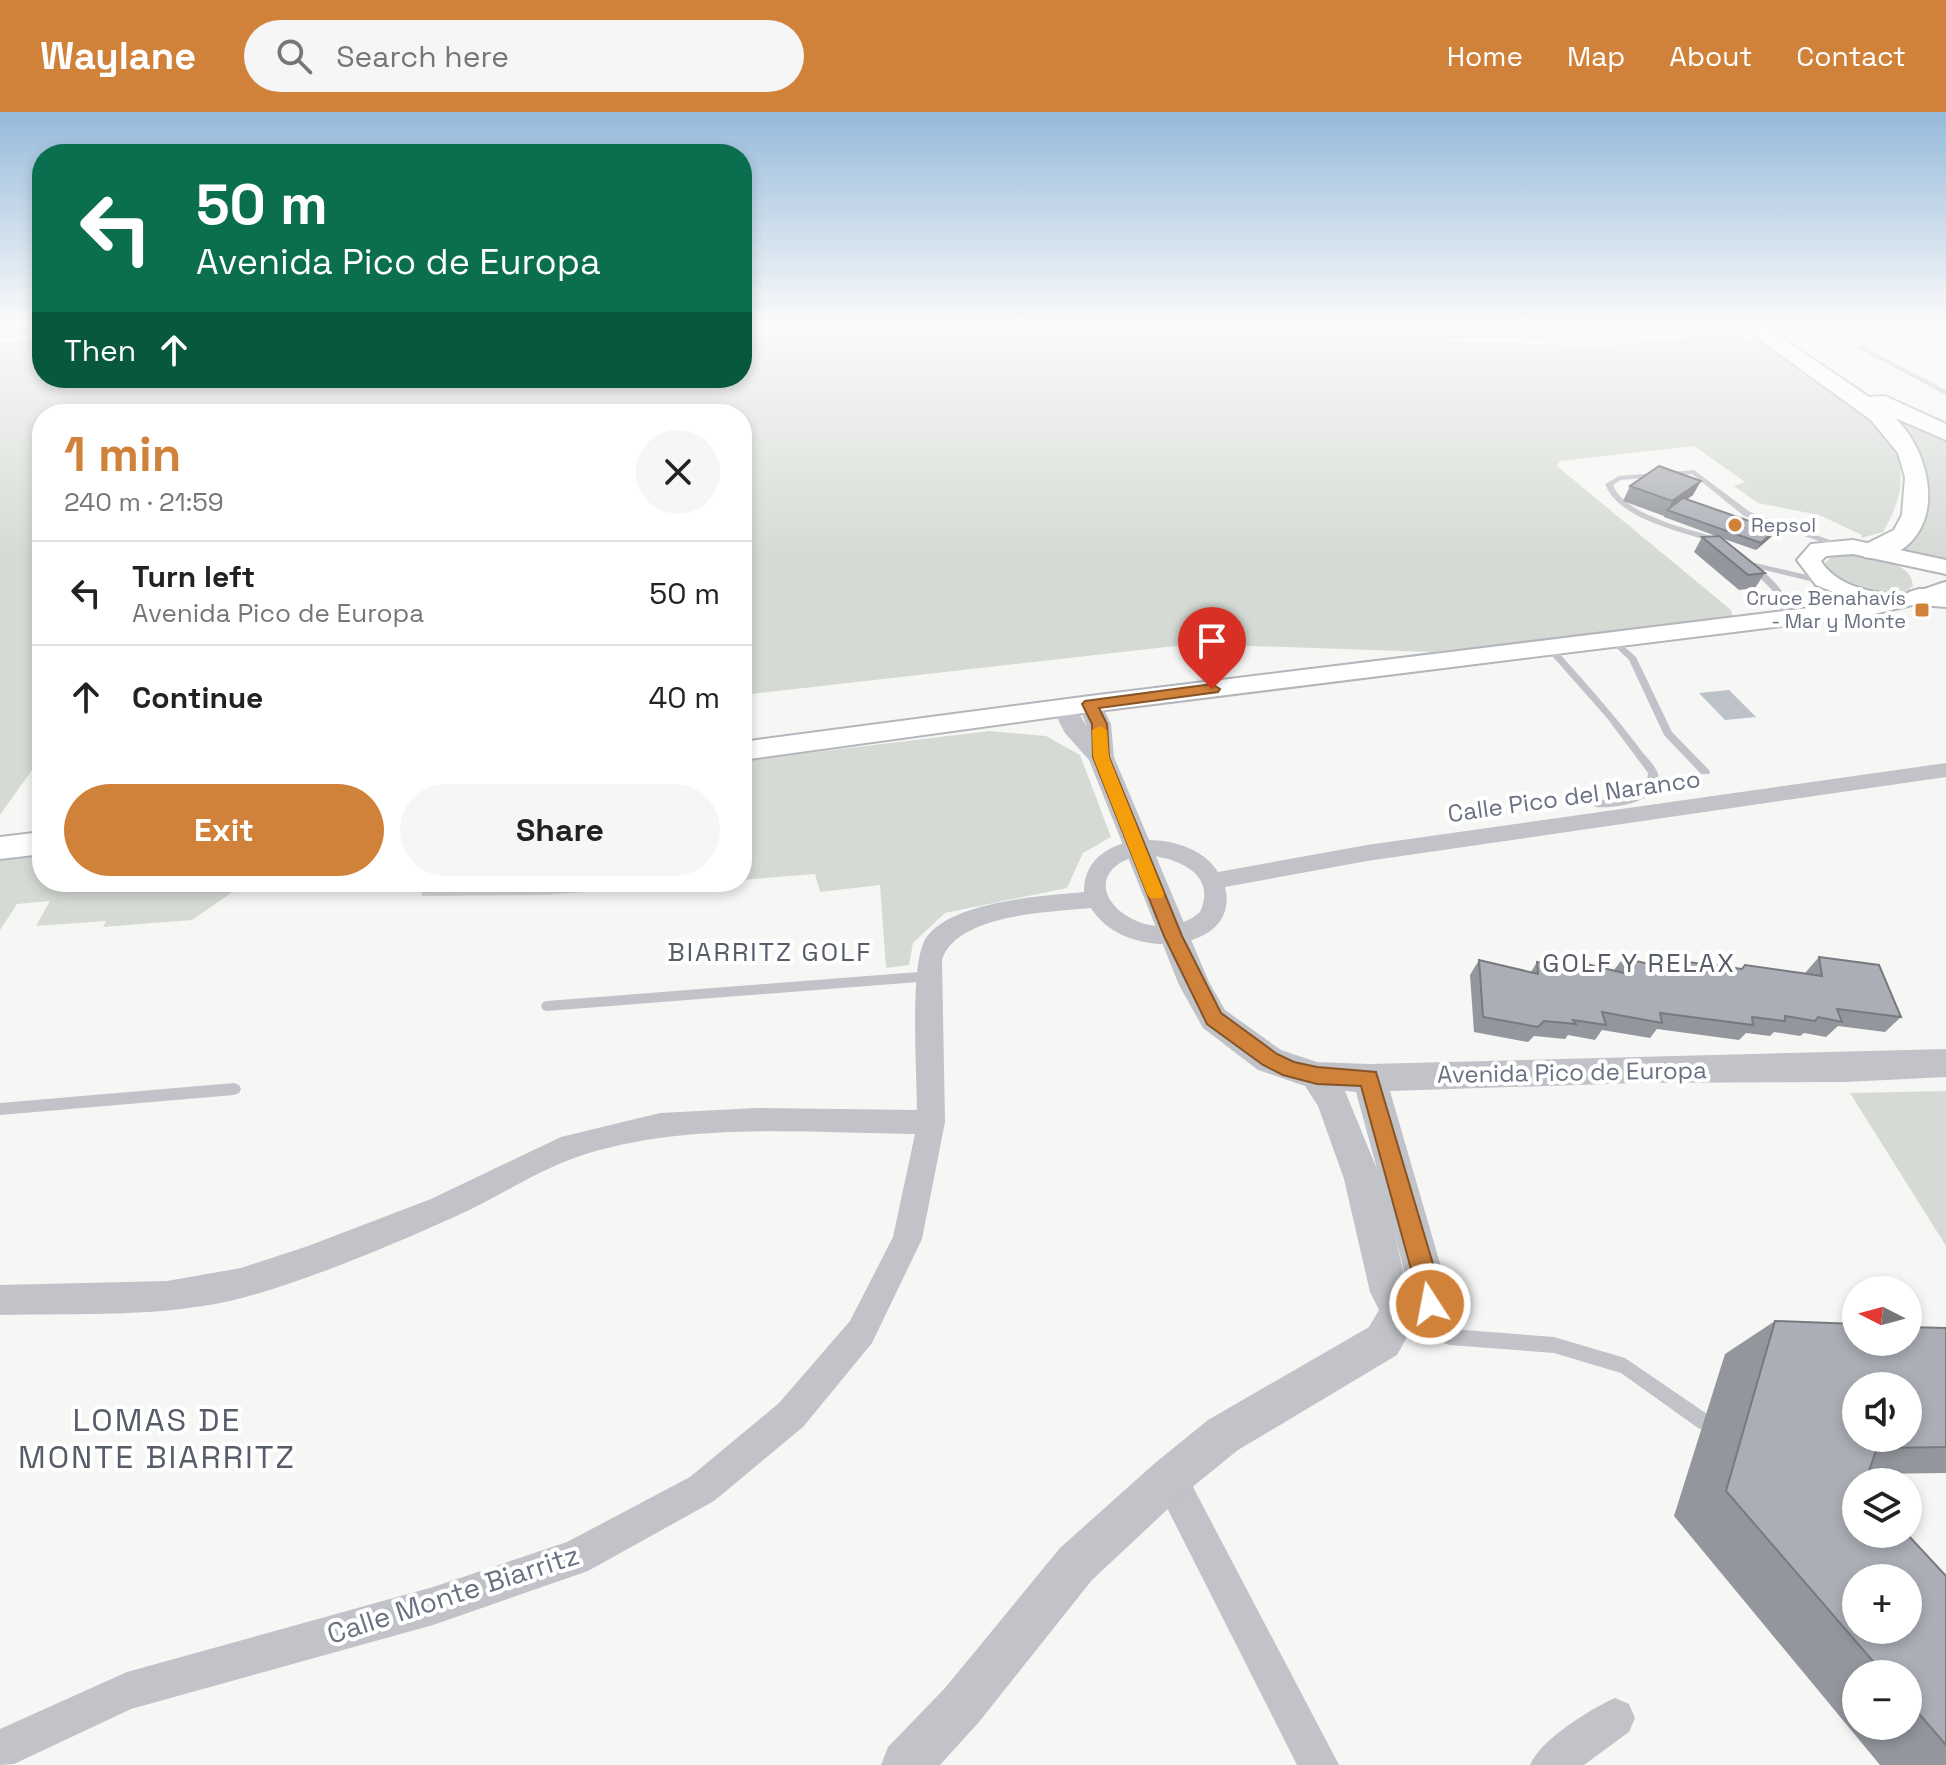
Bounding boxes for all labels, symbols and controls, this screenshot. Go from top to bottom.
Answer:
search box [244,20,804,92]
text: Waylane [40,32,196,80]
icon: search [272,34,316,78]
text: Search here [336,37,509,76]
text: Home [1447,38,1523,74]
text: Map [1567,38,1625,74]
text: About [1669,38,1752,74]
text: Contact [1796,38,1906,74]
text: 50 m [196,169,328,240]
icon: left [64,176,168,280]
text: Avenida Pico de Europa [196,239,601,285]
icon: ahead [152,328,196,372]
text: Then [64,331,136,370]
text: 1 min [64,424,181,485]
button: close [636,430,720,514]
text: 240 m · 21:59 [64,485,224,519]
place label: Repsol [1751,512,1816,538]
marker: Repsol [1726,516,1744,534]
text: Turn left [132,557,255,596]
icon: left [64,571,108,615]
text: 50 m [649,574,720,613]
place label: Cruce Benahavís - Mar y Monte [1746,585,1906,634]
text: Avenida Pico de Europa [132,596,424,630]
marker: Cruce Benahavís - Mar y Monte [1913,601,1931,619]
pin [1178,607,1246,689]
icon: arrive [1190,619,1234,663]
icon: ahead [64,675,108,719]
text: Continue [132,678,263,717]
text: 40 m [649,678,720,717]
street label: Calle Pico del Naranco [1446,763,1702,829]
button: Exit [64,784,384,876]
button: Share [400,784,720,876]
district label: BIARRITZ GOLF [668,935,872,969]
district label: GOLF Y RELAX [1542,946,1736,980]
street label: Avenida Pico de Europa [1437,1054,1707,1090]
position arrow [1388,1262,1472,1346]
north arrow [1842,1276,1922,1356]
map controls [1842,1276,1922,1740]
button: sound [1842,1372,1922,1452]
district label: LOMAS DE MONTE BIARRITZ [18,1400,296,1477]
button: layers [1842,1468,1922,1548]
street label: Calle Monte Biarritz [322,1536,584,1652]
button: + [1842,1564,1922,1644]
button: − [1842,1660,1922,1740]

